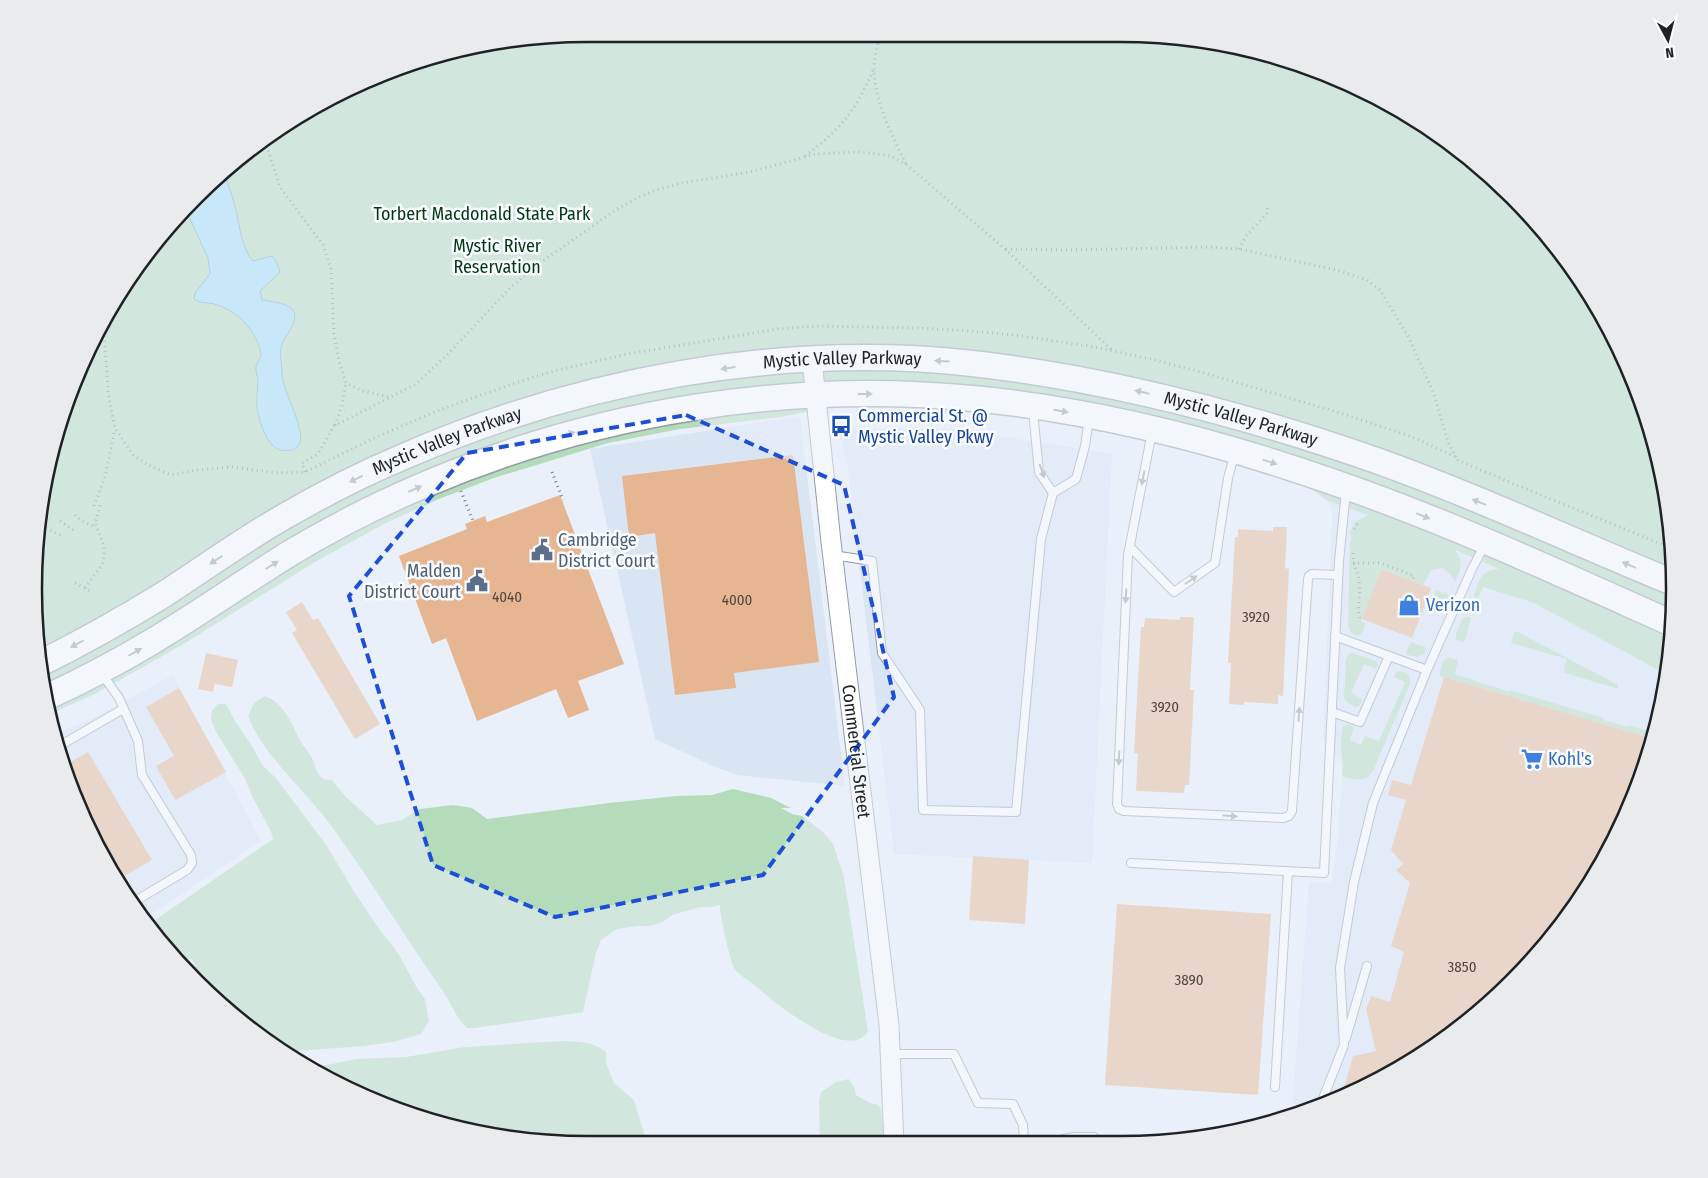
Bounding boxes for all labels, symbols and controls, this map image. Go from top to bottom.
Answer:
north arrow [1643,15,1693,65]
text: N [1664,43,1675,61]
park label: Torbert Macdonald State Park [374,203,591,225]
park label: Mystic River Reservation [453,235,542,278]
street label: Mystic Valley Parkway [762,347,922,373]
one-way arrow [934,357,950,365]
one-way arrow [720,364,736,372]
street label: Mystic Valley Parkway [1162,387,1320,451]
one-way arrow [1134,388,1149,396]
one-way arrow [857,390,873,398]
street label: Mystic Valley Parkway [369,402,524,480]
place label: Commercial St. @ Mystic Valley Pkwy [858,405,994,448]
one-way arrow [1054,407,1069,415]
bus stop icon: Commercial St. @ Mystic Valley Pkwy [828,413,854,439]
one-way arrow [561,430,576,438]
one-way arrow [1263,458,1278,466]
one-way arrow [1038,464,1046,479]
one-way arrow [1138,470,1146,486]
one-way arrow [349,475,363,483]
one-way arrow [408,484,422,492]
one-way arrow [1472,497,1486,505]
one-way arrow [1416,512,1431,520]
place label: Cambridge District Court [558,529,655,572]
public building icon: Cambridge District Court [529,537,555,563]
one-way arrow [209,555,222,565]
one-way arrow [265,560,278,569]
place label: Malden District Court [364,560,461,603]
one-way arrow [1622,560,1636,568]
public building icon: Malden District Court [464,568,490,594]
one-way arrow [1184,575,1198,585]
house number: 4040 [492,588,522,606]
one-way arrow [1122,588,1130,604]
house number: 4000 [722,591,752,609]
shop icon: Verizon [1396,592,1422,618]
place label: Verizon [1426,594,1480,616]
house number: 3920 [1242,608,1270,626]
one-way arrow [70,640,84,648]
one-way arrow [128,647,141,656]
street label: Commercial Street [837,683,875,820]
house number: 3920 [1151,698,1179,716]
one-way arrow [1295,706,1303,722]
supermarket icon: Kohl's [1519,746,1545,772]
place label: Kohl's [1548,748,1592,770]
one-way arrow [1115,750,1123,766]
one-way arrow [1222,812,1238,820]
house number: 3850 [1448,958,1476,976]
house number: 3890 [1174,971,1204,989]

